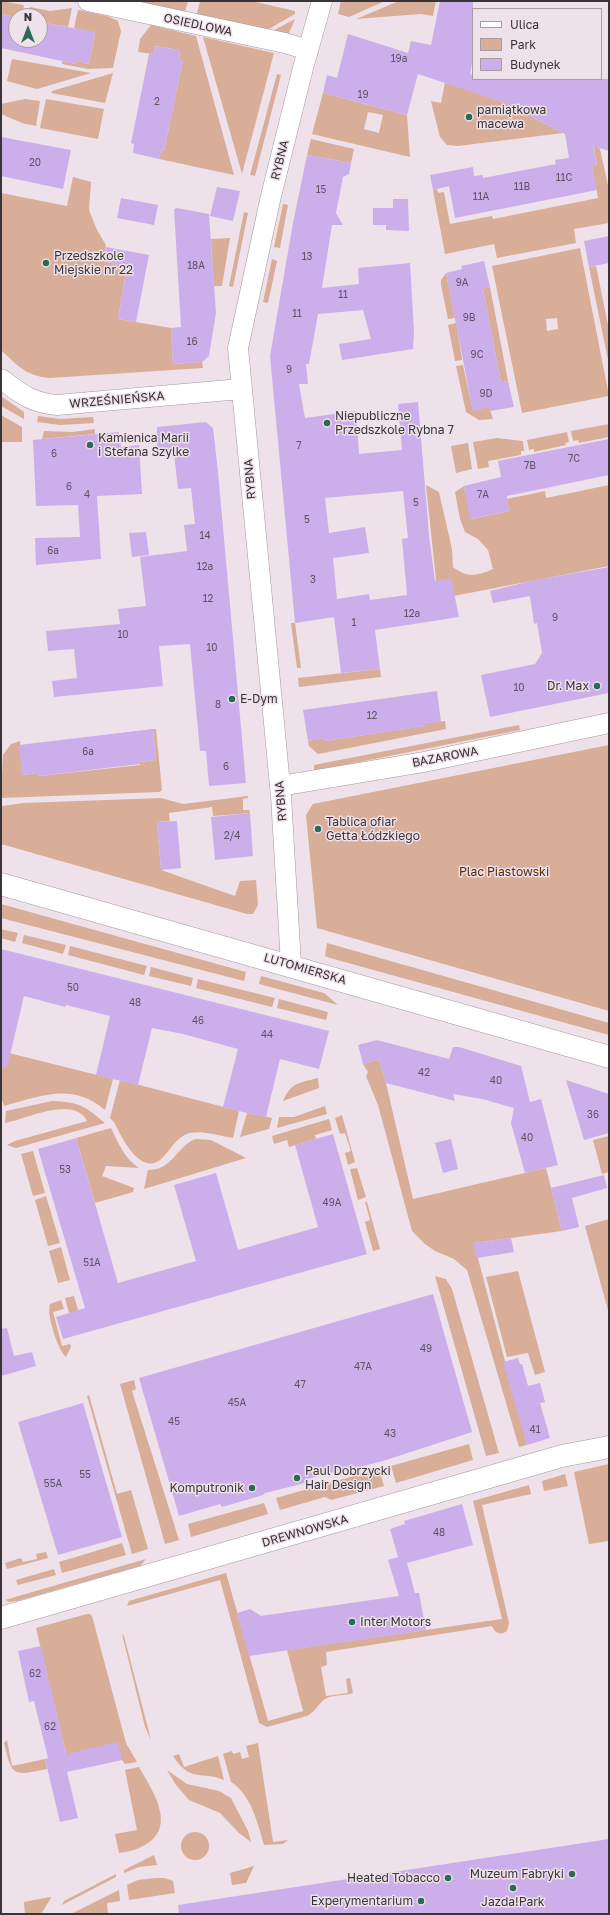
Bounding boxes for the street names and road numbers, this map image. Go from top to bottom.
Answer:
street label: OSIEDLOWA [162,11,234,39]
street label: RYBNA [268,139,292,181]
street label: WRZEŚNIEŃSKA [69,389,165,411]
street label: RYBNA [241,458,259,500]
street label: BAZAROWA [411,744,479,770]
street label: RYBNA [272,780,290,822]
street label: LUTOMIERSKA [262,950,348,988]
street label: DREWNOWSKA [260,1512,350,1550]

